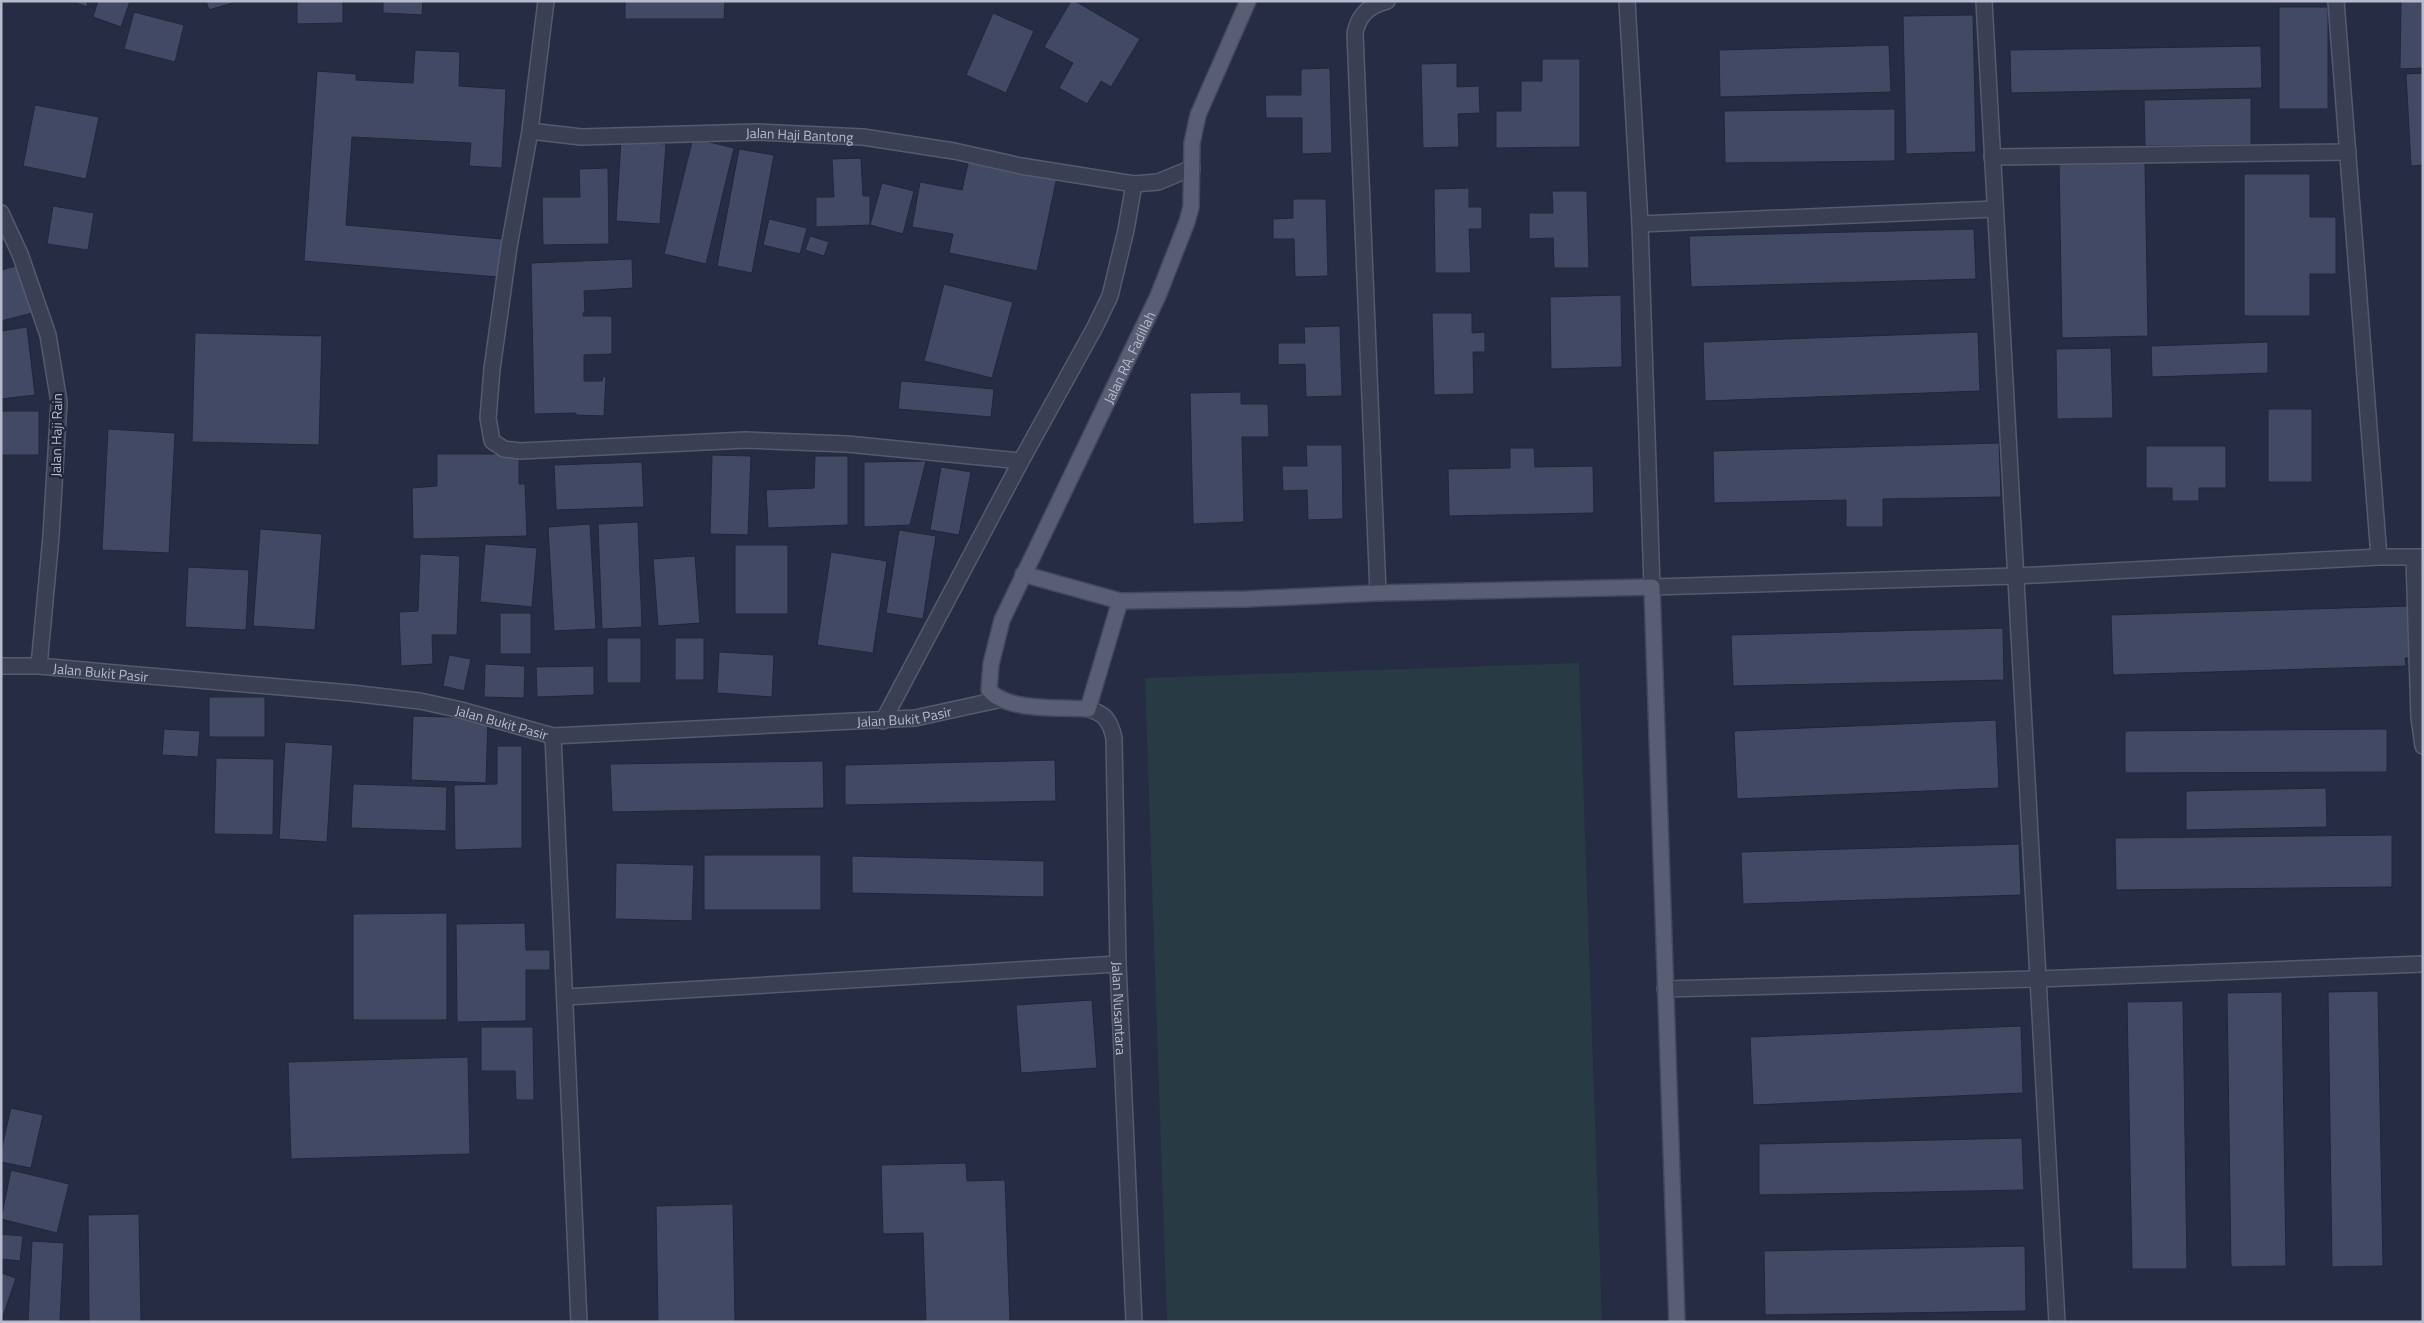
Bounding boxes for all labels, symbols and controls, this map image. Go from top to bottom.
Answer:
street label: Jalan Haji Bantong [745,121,854,147]
street label: Jalan RA. Fadillah [1097,307,1160,407]
street label: Jalan Haji Rain [45,393,67,477]
street label: Jalan Bukit Pasir [52,657,149,686]
street label: Jalan Bukit Pasir [454,699,551,745]
street label: Jalan Bukit Pasir [856,700,954,731]
street label: Jalan Nusantara [1107,961,1133,1055]

